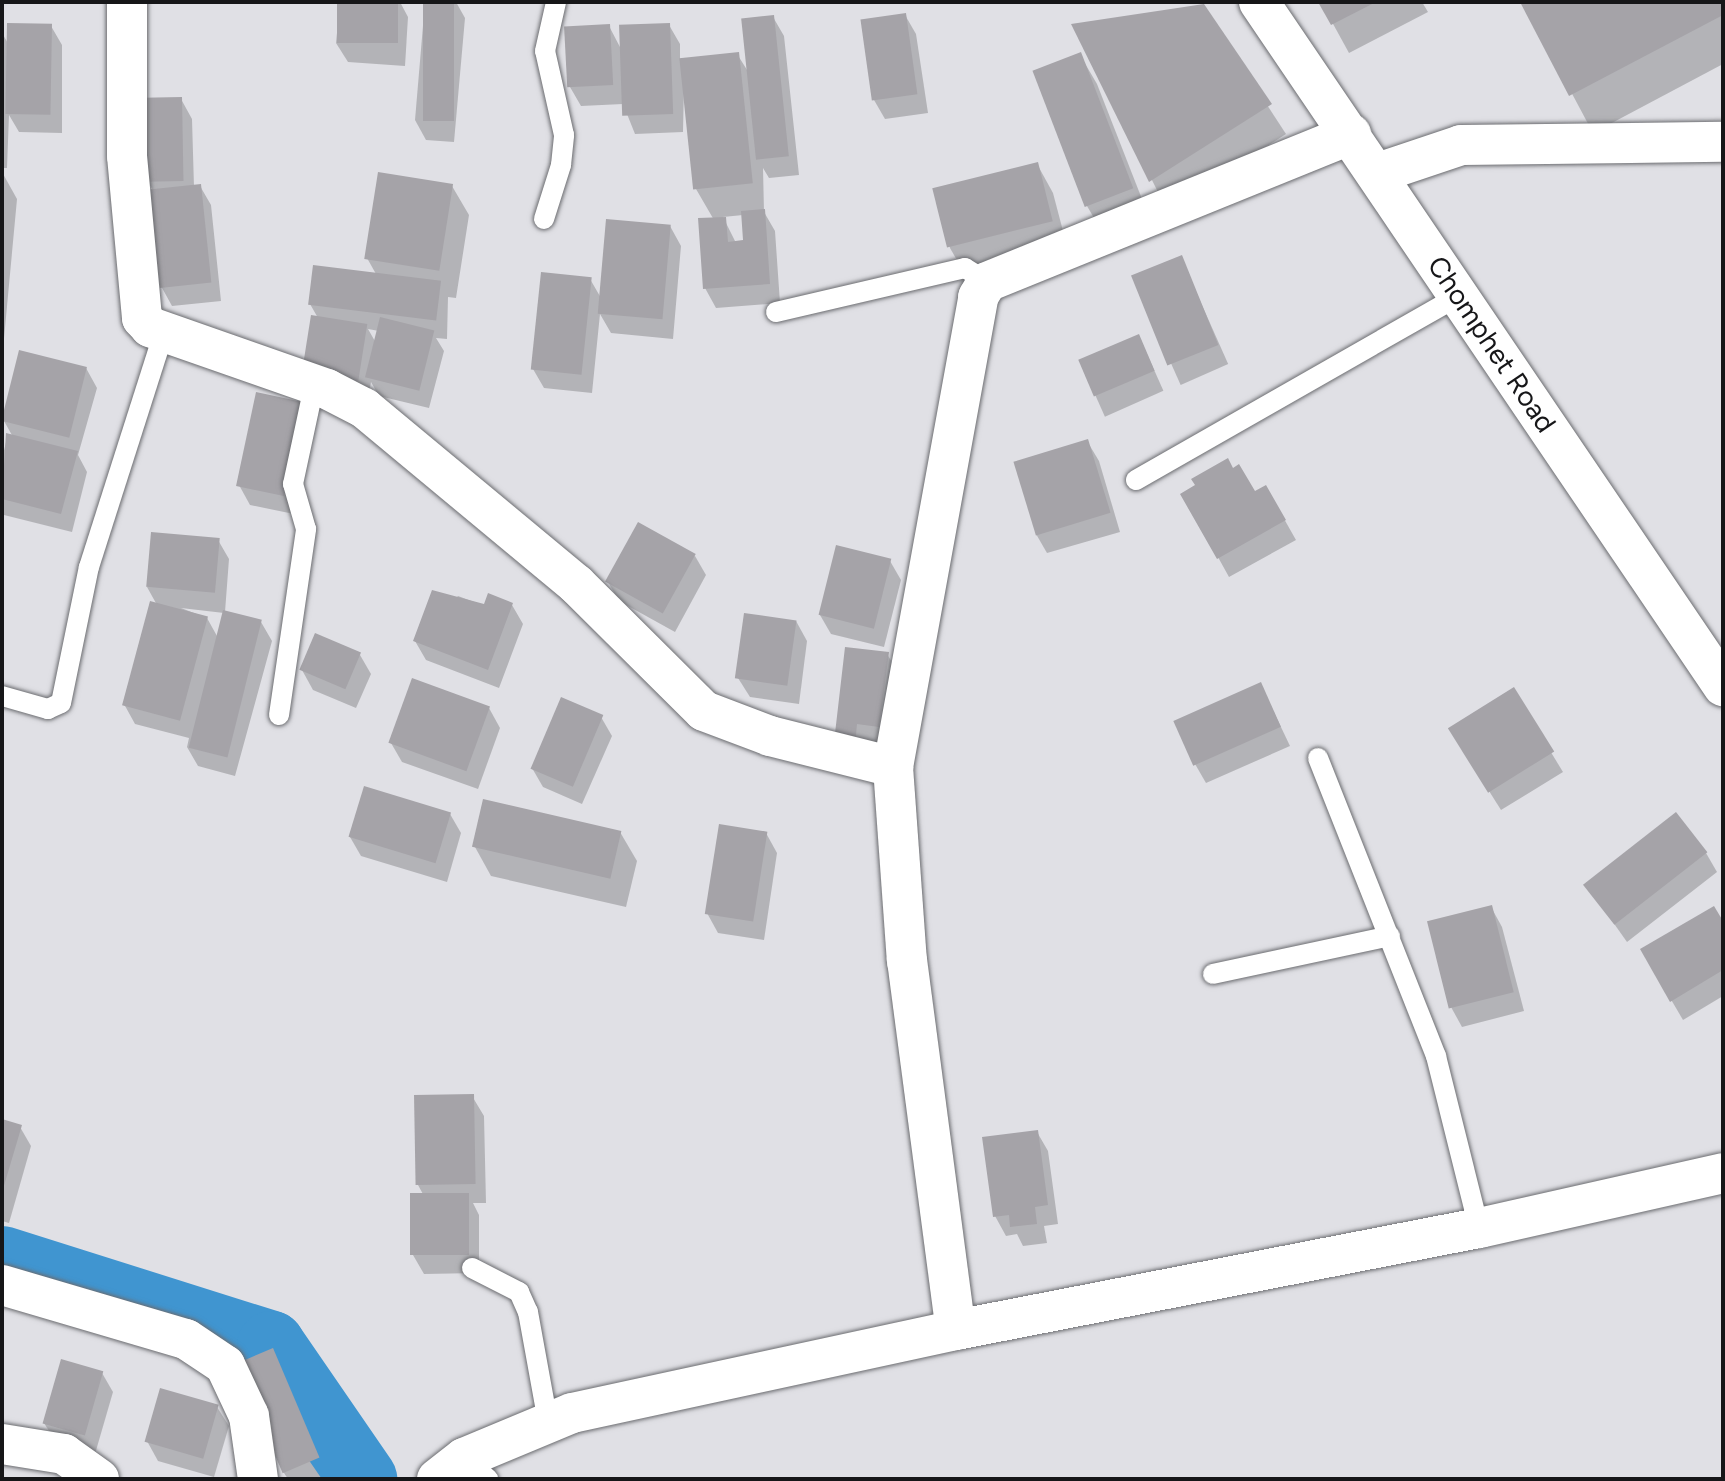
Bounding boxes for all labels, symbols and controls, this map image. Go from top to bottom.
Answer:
street label: Chomphet Road [1421,250,1563,438]

